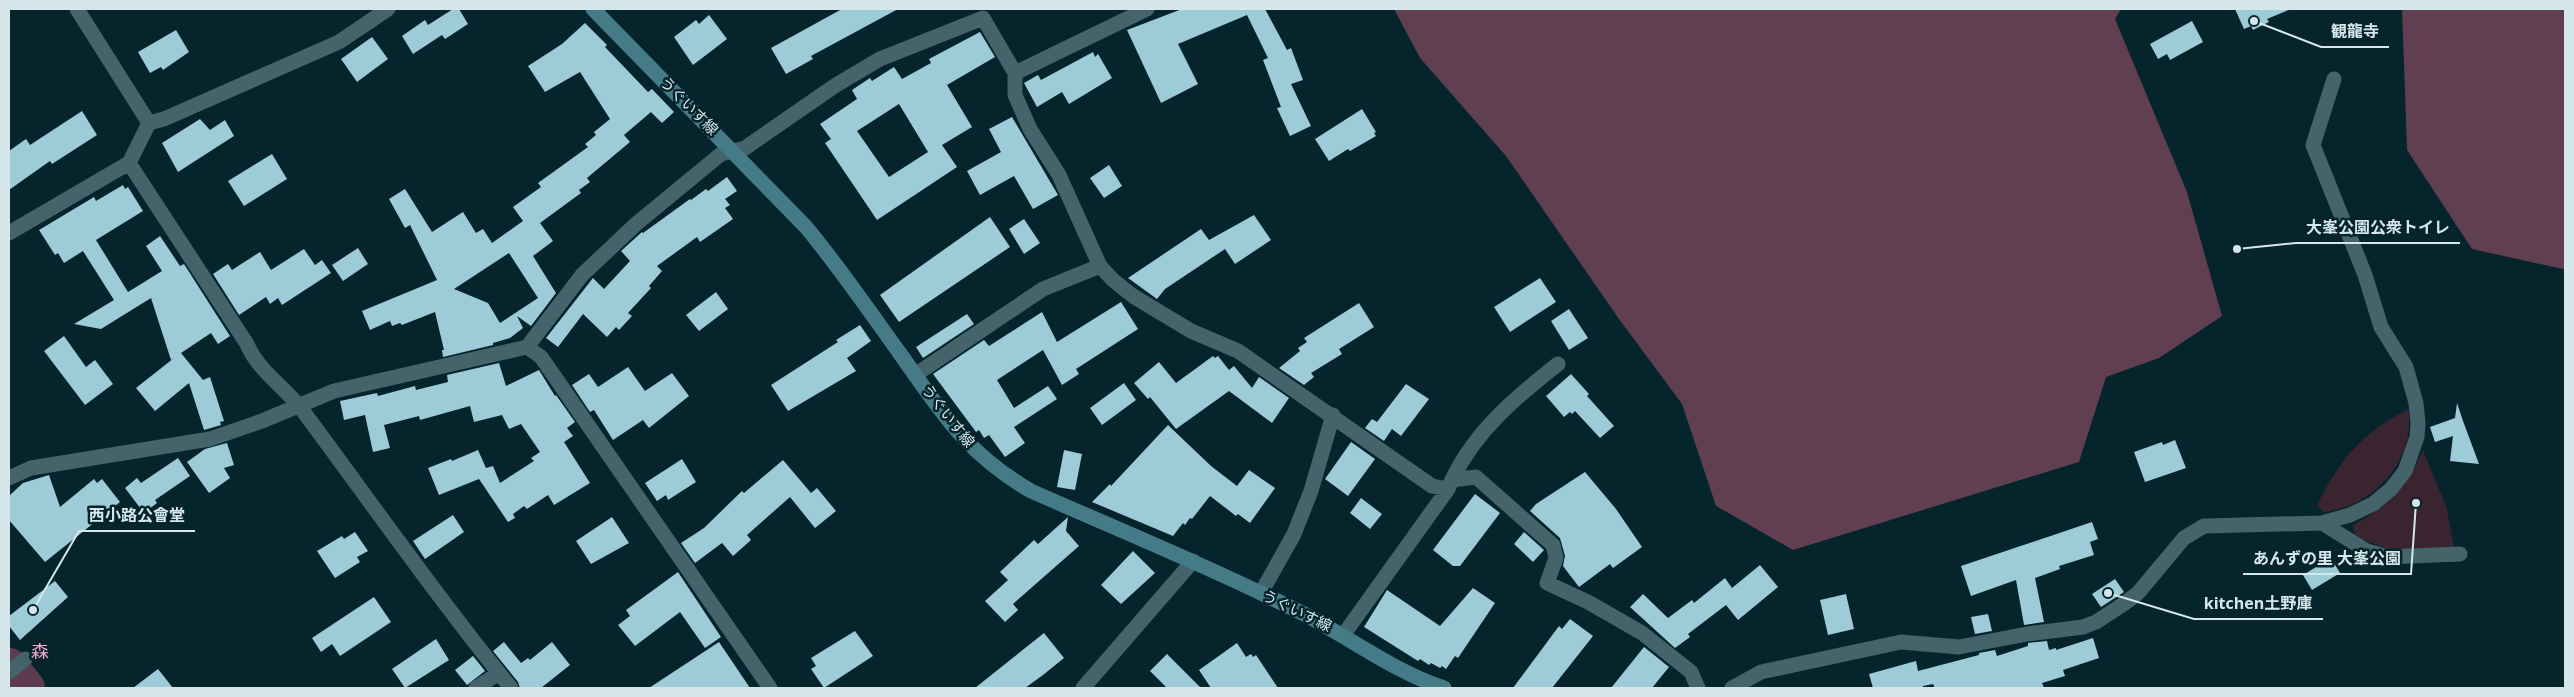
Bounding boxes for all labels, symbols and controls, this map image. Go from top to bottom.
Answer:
callout: 観龍寺 [2321,16,2389,47]
text: 観龍寺 [2331,20,2379,42]
street label: うぐいす線 [656,72,723,139]
callout: 大峯公園公衆トイレ [2296,212,2460,243]
text: 大峯公園公衆トイレ [2306,216,2450,238]
street label: うぐいす線 [918,380,980,451]
callout: 西小路公會堂 [79,500,195,531]
text: 西小路公會堂 [89,504,185,526]
callout: あんずの里 大峯公園 [2243,543,2411,574]
text: あんずの里 大峯公園 [2253,547,2401,569]
street label: うぐいす線 [1259,585,1336,636]
callout: kitchen土野庫 [2194,588,2323,619]
text: kitchen土野庫 [2204,592,2312,614]
district label: 森 [31,639,49,663]

